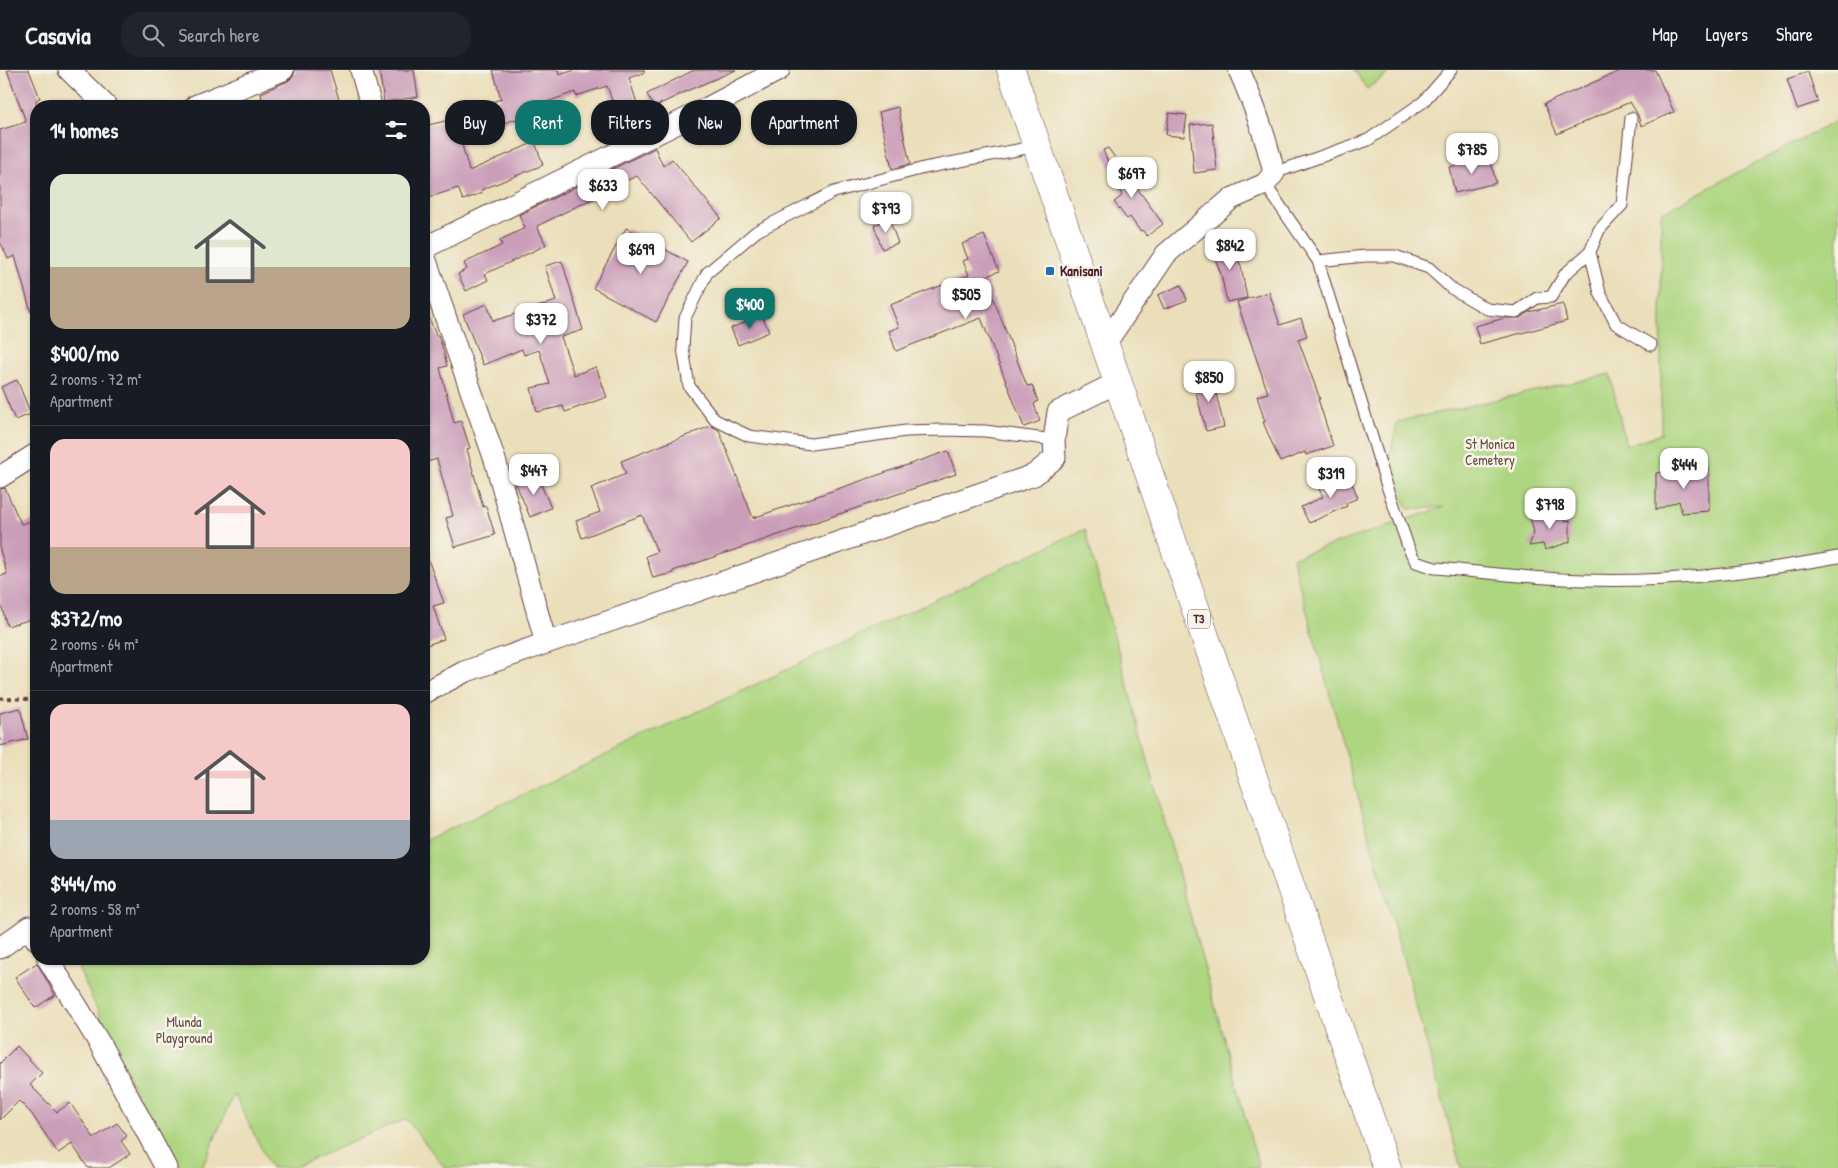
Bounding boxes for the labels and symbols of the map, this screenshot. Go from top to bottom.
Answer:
pin: $785 [1442,132,1502,175]
pin: $697 [1102,156,1162,199]
pin: $633 [573,168,633,211]
pin: $793 [856,191,916,234]
pin: $842 [1200,228,1260,271]
pin: $699 [611,232,671,275]
place label: Kanisani [1060,261,1103,280]
marker: Kanisani [1044,265,1056,277]
pin: $505 [936,278,996,320]
pin: $400 [720,288,780,330]
pin: $372 [511,302,571,345]
pin: $850 [1179,360,1239,403]
park label: St Monica Cemetery [1465,434,1515,470]
pin: $444 [1654,448,1714,490]
pin: $447 [504,454,564,496]
pin: $319 [1301,456,1361,499]
pin: $798 [1520,488,1580,530]
road number: T3 [1188,610,1210,628]
park label: Mlunda Playground [156,1012,213,1048]

